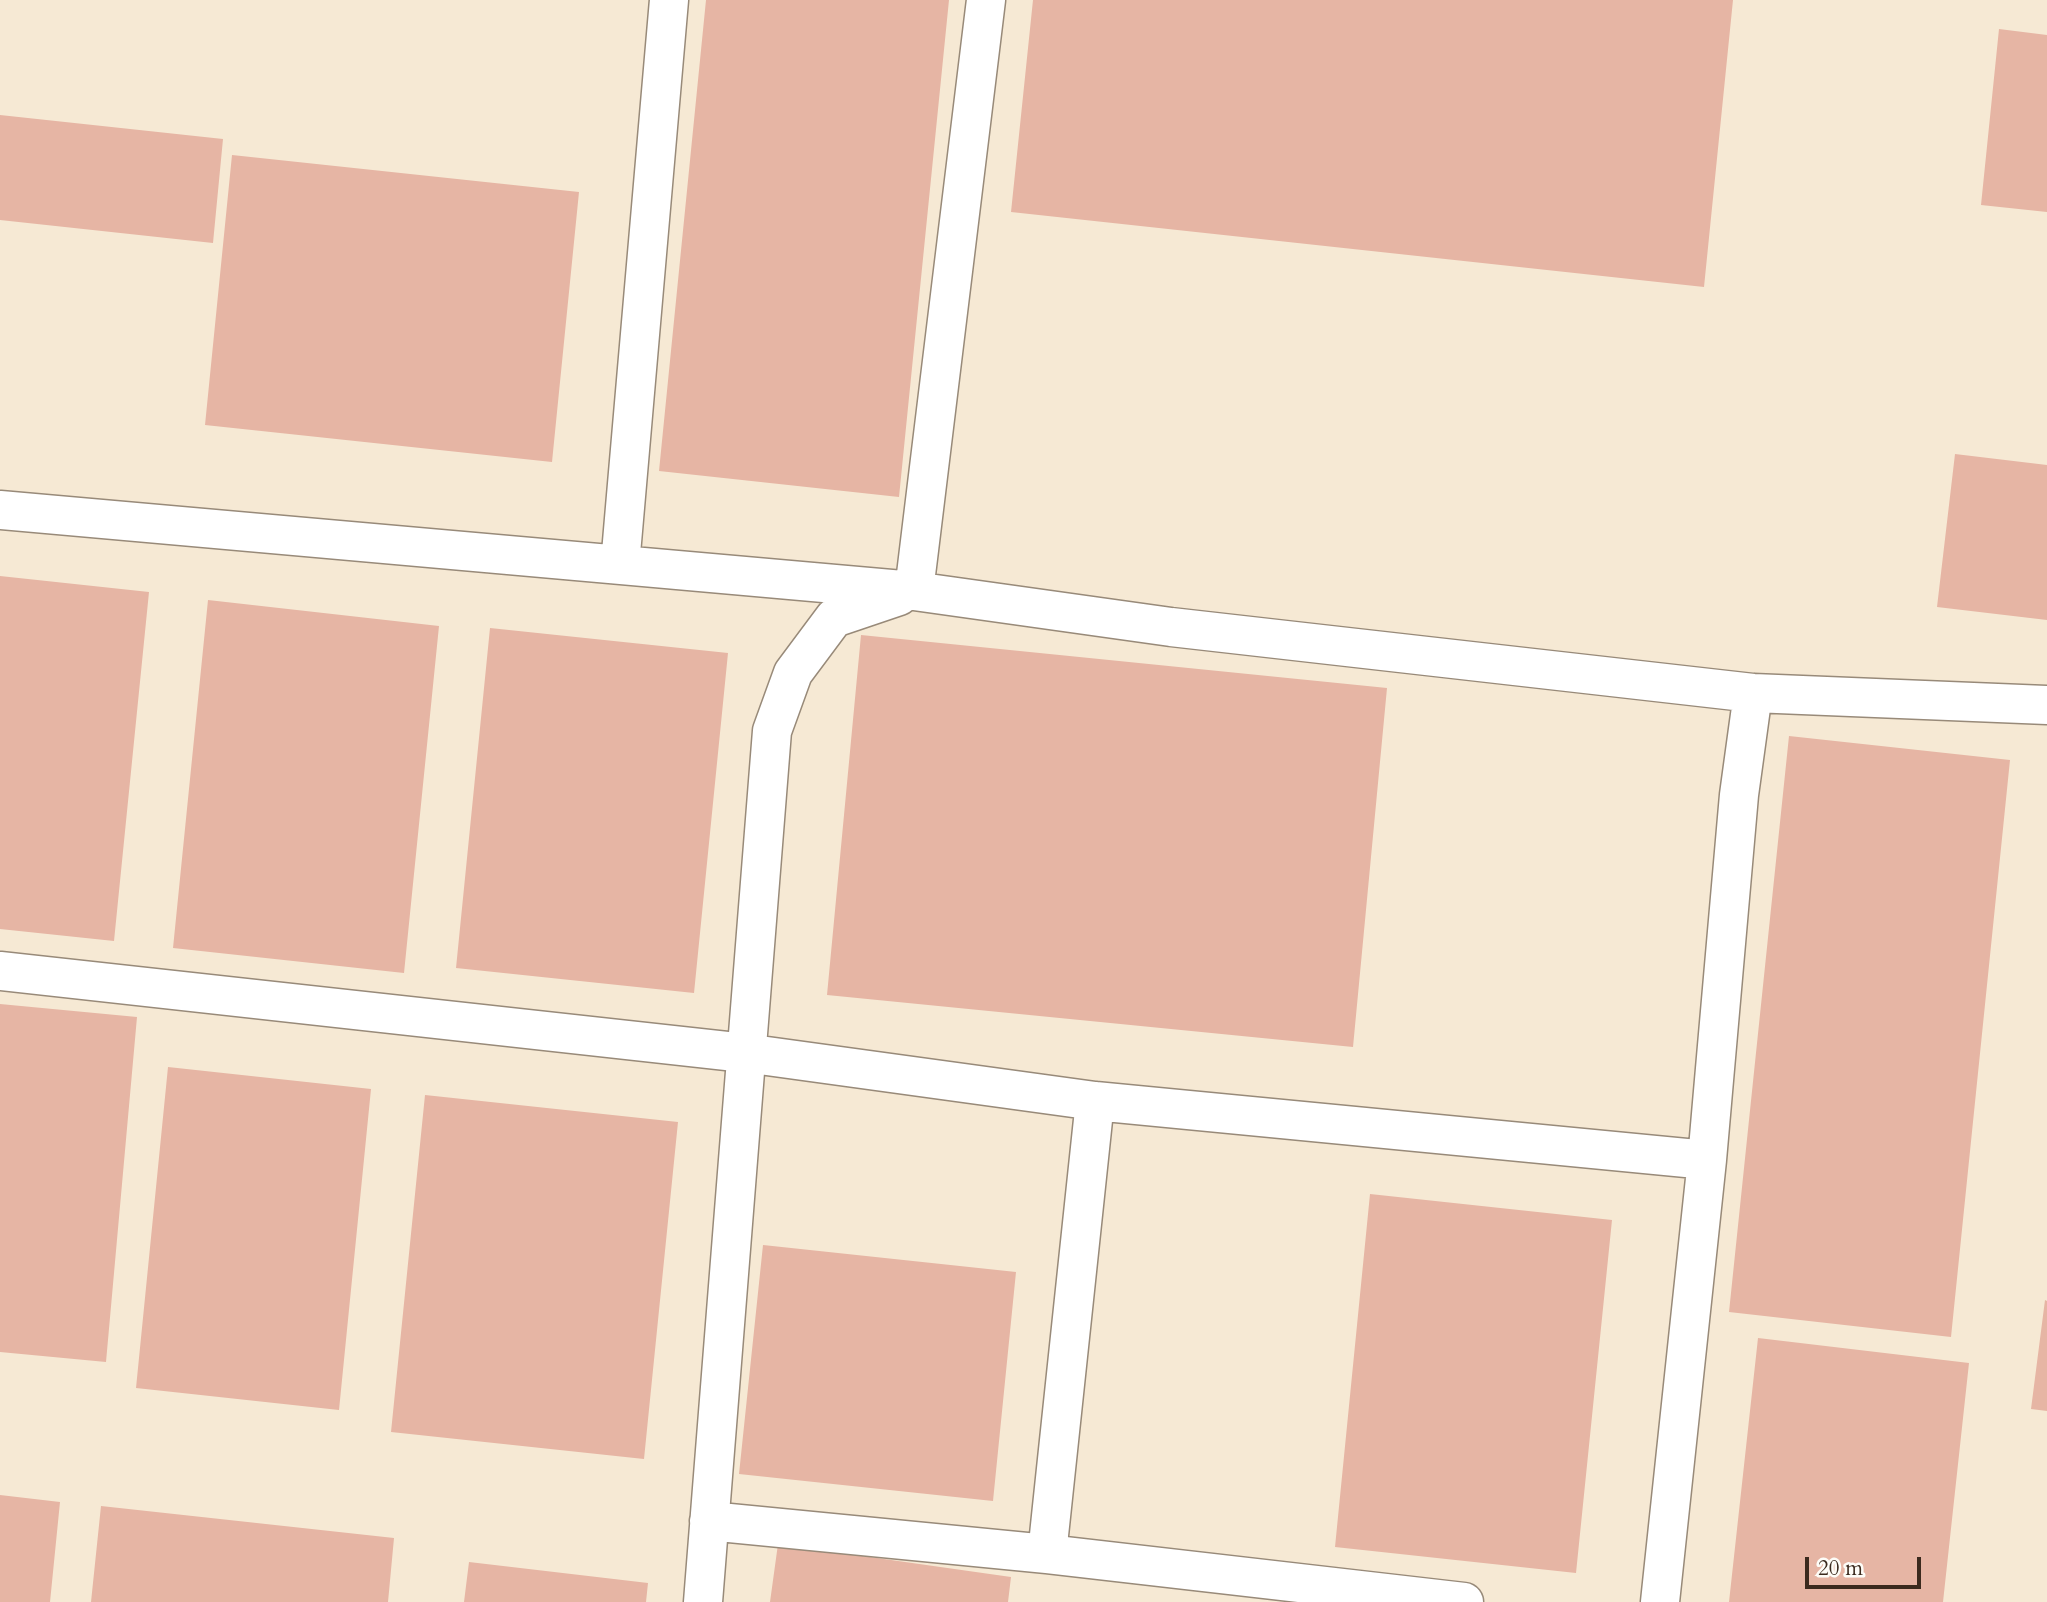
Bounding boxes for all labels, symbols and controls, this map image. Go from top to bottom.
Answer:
scale bar [1809,1542,1924,1586]
text: 20 m [1818,1554,1863,1583]

